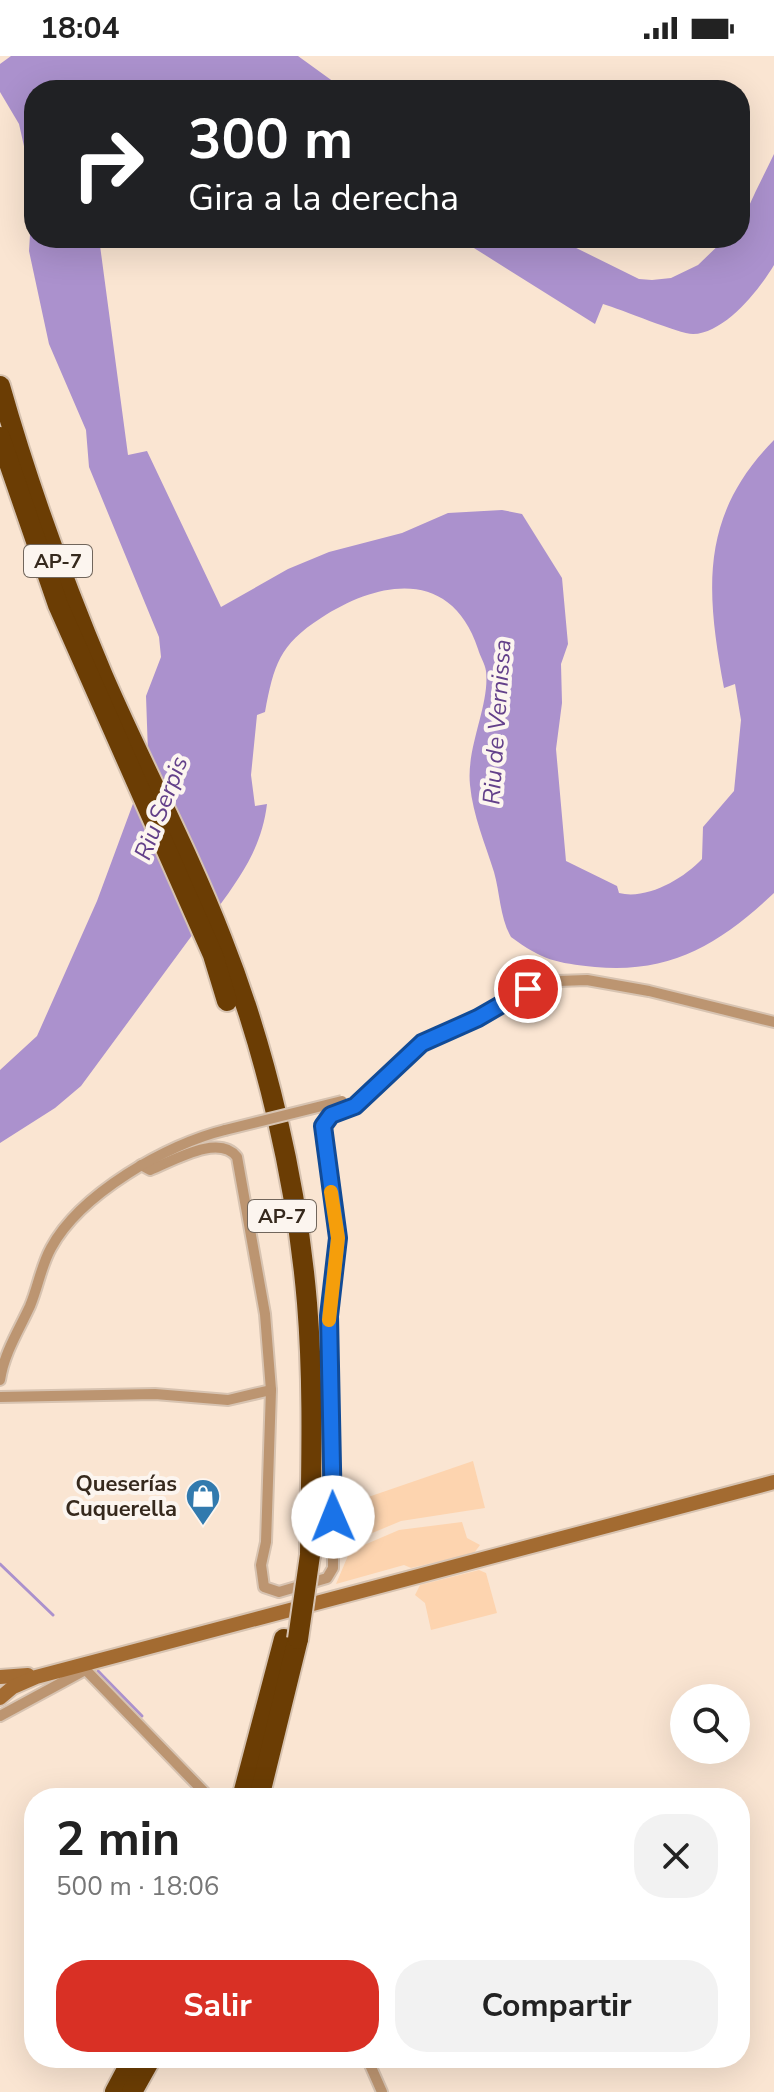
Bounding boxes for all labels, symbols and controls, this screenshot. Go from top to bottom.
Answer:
text: 18:04 [40,8,119,49]
text: 300 m [188,101,353,178]
icon: right [56,112,160,216]
text: Gira a la derecha [188,174,459,223]
road number: AP-7 [24,545,92,577]
water label: Riu de Vernissa [475,638,519,806]
water label: Riu Serpis [127,752,195,864]
pin [494,955,562,1023]
icon: arrive [506,967,550,1011]
road number: AP-7 [248,1200,316,1232]
place label: Queserías Cuquerella [65,1469,177,1524]
position arrow [291,1475,375,1559]
shop icon: Queserías Cuquerella [184,1477,222,1527]
map controls [670,1684,750,1764]
button: search [670,1684,750,1764]
text: 2 min [56,1806,180,1872]
button: close [634,1814,718,1898]
text: 500 m · 18:06 [56,1869,219,1904]
button: Salir [56,1960,379,2052]
button: Compartir [395,1960,718,2052]

